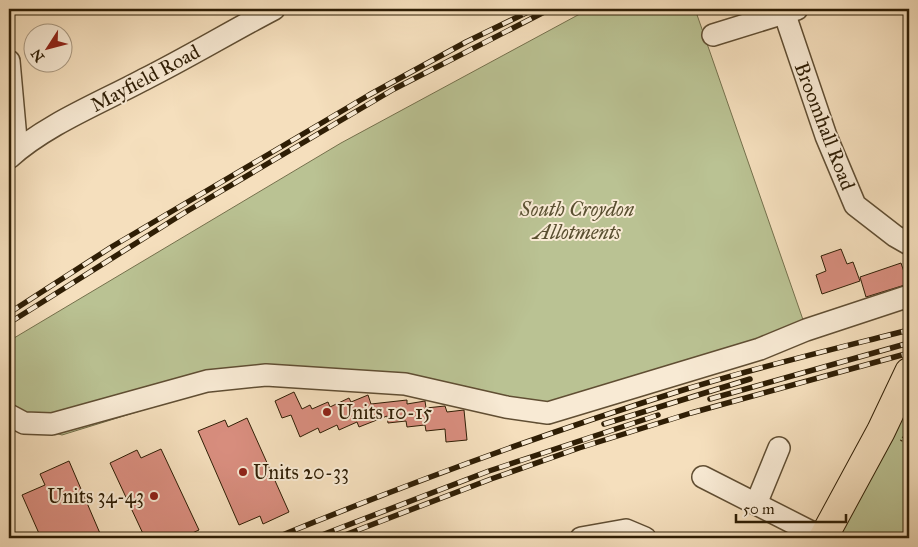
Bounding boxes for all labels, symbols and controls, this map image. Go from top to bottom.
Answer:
north arrow [22,22,72,72]
street label: Mayfield Road [86,39,204,117]
text: N [27,45,48,65]
street label: Broomhall Road [790,59,860,193]
park label: South Croydon Allotments [519,197,635,244]
place label: Units 10-15 [337,400,432,424]
marker: Units 10-15 [321,406,333,418]
place label: Units 20-33 [253,460,349,484]
marker: Units 20-33 [237,466,249,478]
place label: Units 34-43 [47,484,144,508]
marker: Units 34-43 [148,490,160,502]
scale bar [736,492,846,524]
text: 50 m [743,500,775,518]

